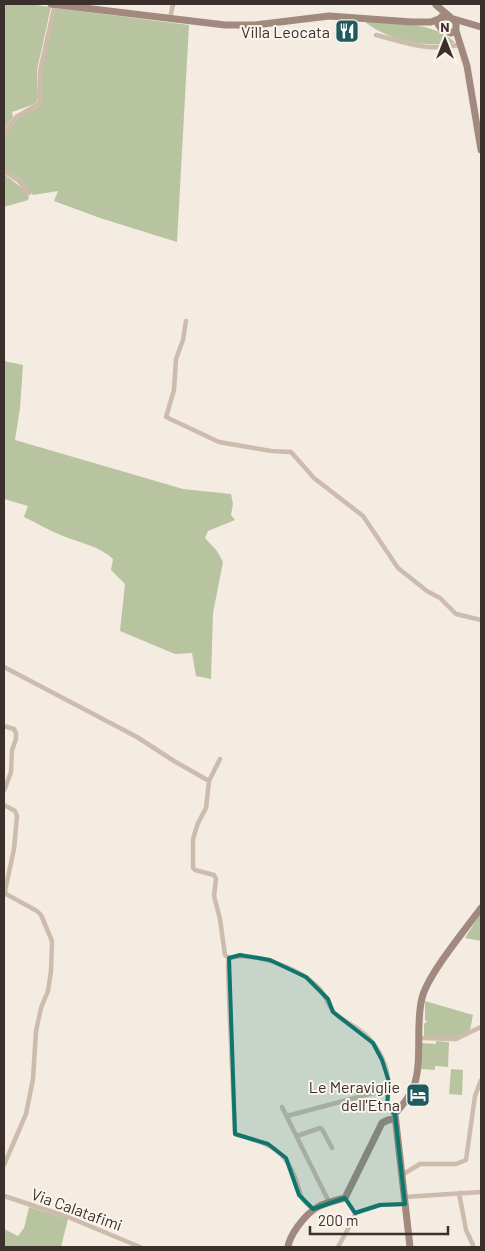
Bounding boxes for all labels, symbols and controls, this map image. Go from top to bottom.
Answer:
north arrow [420,15,470,65]
restaurant icon: Villa Leocata [334,18,360,44]
text: N [440,18,450,35]
place label: Villa Leocata [241,22,330,41]
place label: Le Meraviglie dell'Etna [309,1077,400,1114]
hotel icon: Le Meraviglie dell'Etna [405,1082,431,1108]
street label: Via Calatafimi [29,1184,125,1234]
scale bar [310,1204,448,1236]
text: 200 m [318,1211,358,1229]

